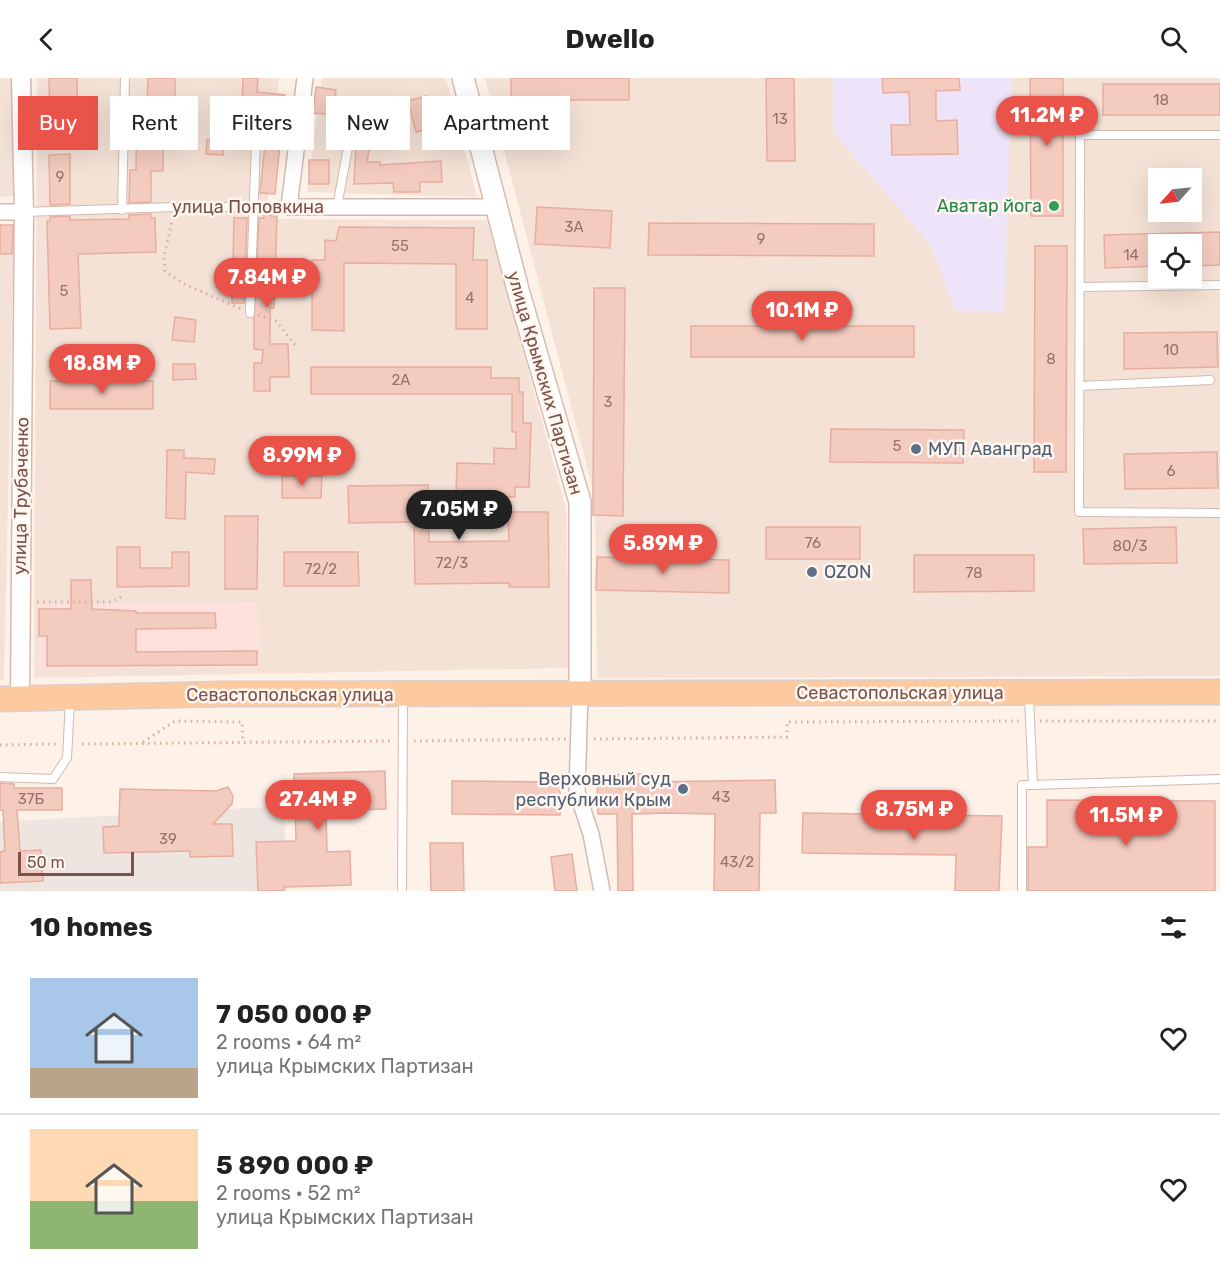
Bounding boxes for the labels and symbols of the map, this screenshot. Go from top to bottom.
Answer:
house number: 18 [1153,91,1169,109]
pin: 11.2M ₽ [992,96,1102,147]
house number: 13 [772,110,788,128]
house number: 9 [56,168,65,186]
north arrow [1148,168,1202,222]
place label: Аватар йога [937,195,1042,217]
street label: улица Поповкина [172,196,324,218]
marker: Аватар йога [1047,199,1061,213]
house number: 3А [564,218,584,236]
house number: 9 [757,230,766,248]
house number: 55 [391,237,409,255]
house number: 14 [1123,246,1139,264]
pin: 7.84M ₽ [212,258,322,309]
street label: улица Крымских Партизан [502,268,588,498]
house number: 5 [60,282,69,300]
house number: 4 [465,289,475,307]
pin: 10.1M ₽ [747,291,857,342]
house number: 10 [1163,341,1179,359]
pin: 18.8M ₽ [47,344,157,395]
house number: 8 [1046,350,1056,368]
house number: 2А [392,371,410,389]
house number: 3 [603,393,613,411]
street label: улица Трубаченко [9,417,33,575]
pin: 8.99M ₽ [247,436,357,487]
house number: 5 [893,437,902,455]
place label: МУП Аванград [928,438,1053,460]
marker: МУП Аванград [909,442,923,456]
house number: 6 [1166,462,1176,480]
pin: 7.05M ₽ [404,490,514,541]
pin: 5.89M ₽ [608,524,718,575]
house number: 76 [805,534,821,552]
house number: 80/3 [1112,537,1148,555]
house number: 72/3 [436,554,468,572]
house number: 72/2 [305,560,337,578]
place label: OZON [824,561,871,583]
house number: 78 [965,564,983,582]
marker: OZON [805,565,819,579]
street label: Севастопольская улица [796,682,1004,704]
street label: Севастопольская улица [186,684,394,706]
place label: Верховный суд республики Крым [516,768,671,811]
pin: 27.4M ₽ [263,780,373,831]
marker: Верховный суд республики Крым [676,782,690,796]
house number: 43 [712,788,730,806]
house number: 37Б [18,790,45,808]
pin: 8.75M ₽ [859,790,969,841]
pin: 11.5M ₽ [1071,796,1181,847]
house number: 39 [159,830,177,848]
scale bar [18,849,134,876]
house number: 43/2 [720,853,754,871]

